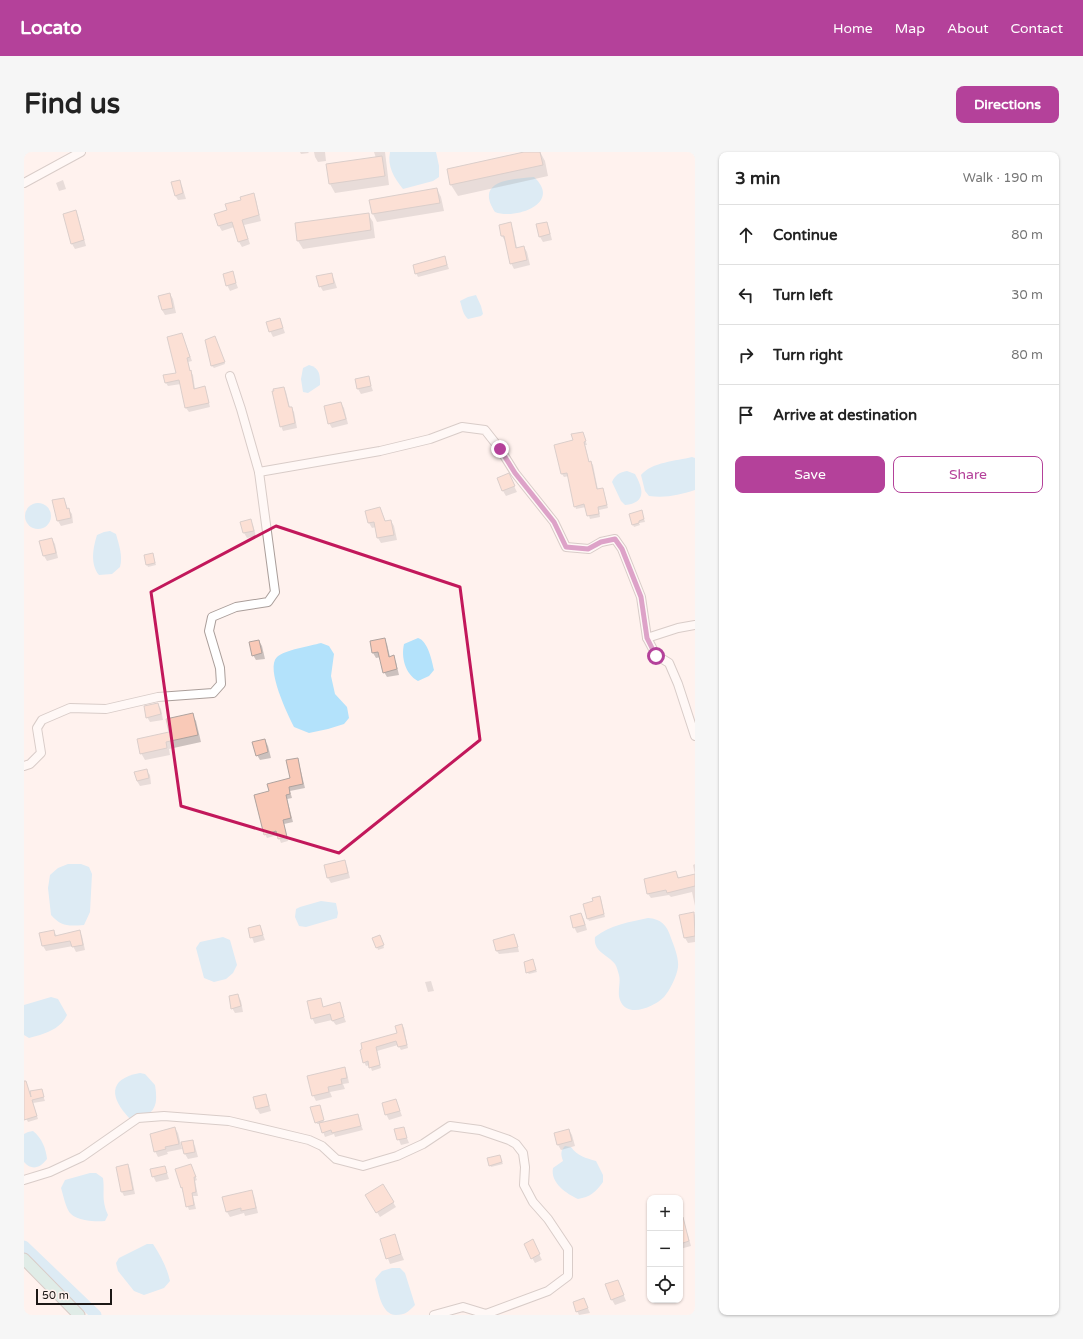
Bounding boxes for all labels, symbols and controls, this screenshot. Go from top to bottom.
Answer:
text: Locato [20,17,82,39]
text: Home [833,20,873,37]
text: Map [895,20,925,37]
text: About [947,20,989,37]
text: Contact [1011,20,1063,37]
button: Directions [956,86,1059,123]
text: Find us [24,87,120,121]
text: 3 min [735,168,780,189]
text: Walk · 190 m [963,170,1043,186]
icon: ahead [735,224,757,246]
text: Continue [773,226,837,244]
text: 80 m [1011,227,1043,243]
icon: left [735,284,757,306]
text: Turn left [773,286,833,304]
text: 30 m [1011,287,1043,303]
icon: right [735,344,757,366]
text: Turn right [773,346,843,364]
text: 80 m [1011,347,1043,363]
icon: arrive [735,404,757,426]
text: Arrive at destination [773,406,917,424]
route end [491,440,509,458]
button: Save [735,456,885,493]
button: Share [893,456,1043,493]
route start [647,647,665,665]
map controls [647,1195,683,1303]
button: + [647,1195,683,1231]
button: − [647,1231,683,1267]
button: locate [647,1267,683,1303]
scale bar [36,1287,112,1306]
text: 50 m [42,1289,69,1302]

